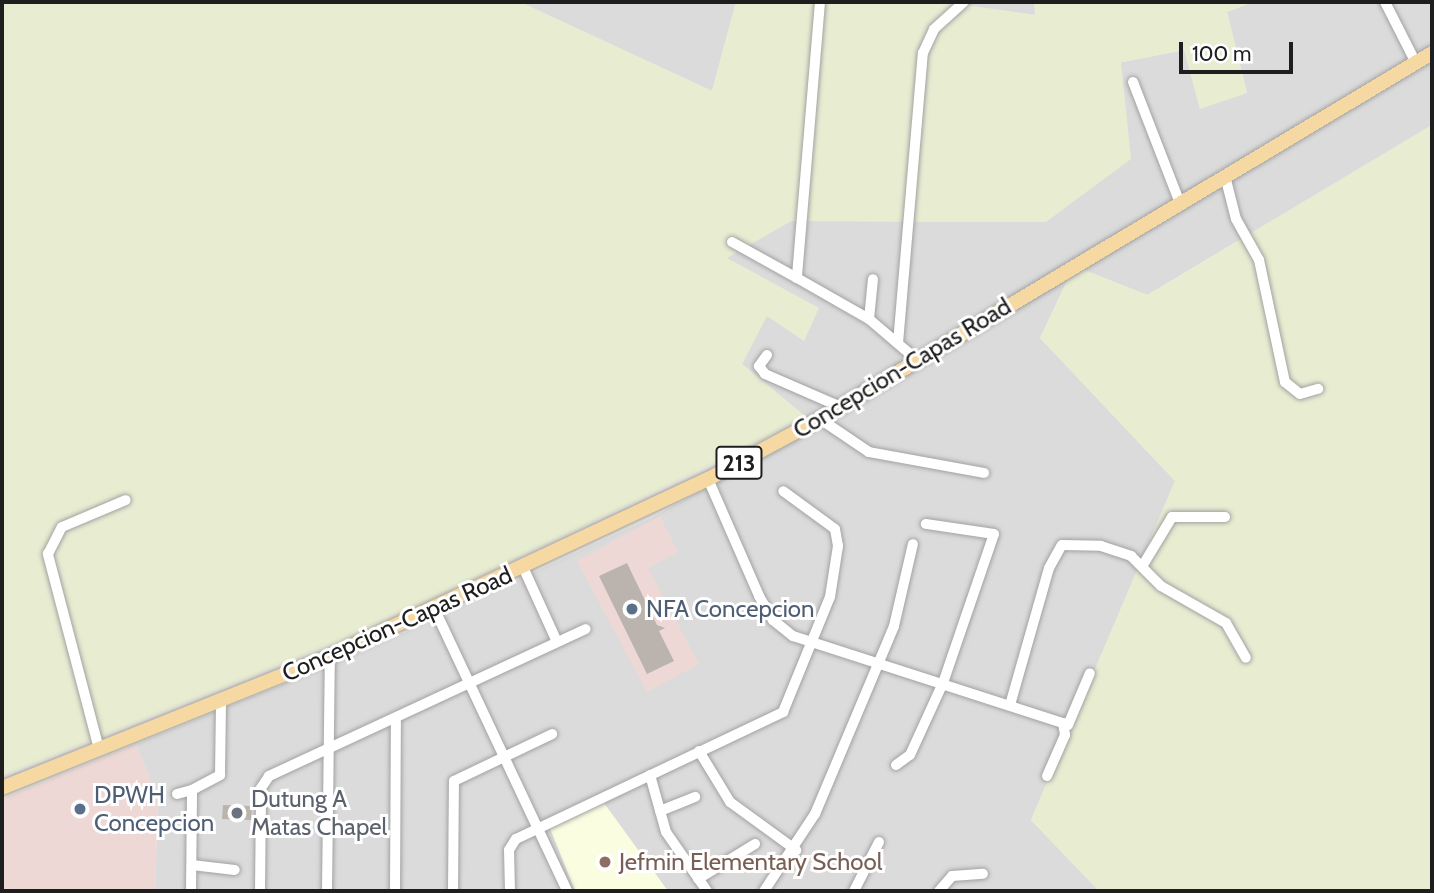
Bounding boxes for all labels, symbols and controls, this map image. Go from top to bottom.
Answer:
scale bar [1182,28,1296,72]
text: 100 m [1192,41,1251,66]
street label: Concepcion-Capas Road [788,292,1016,444]
road number: 213 [714,444,764,482]
street label: Concepcion-Capas Road [277,560,517,688]
place label: NFA Concepcion [646,595,814,623]
marker: NFA Concepcion [624,601,640,617]
place label: DPWH Concepcion [94,781,214,837]
place label: Dutung A Matas Chapel [251,785,387,841]
marker: DPWH Concepcion [72,801,88,817]
marker: Dutung A Matas Chapel [229,805,245,821]
place label: Jefmin Elementary School [619,848,882,876]
marker: Jefmin Elementary School [597,854,613,870]

